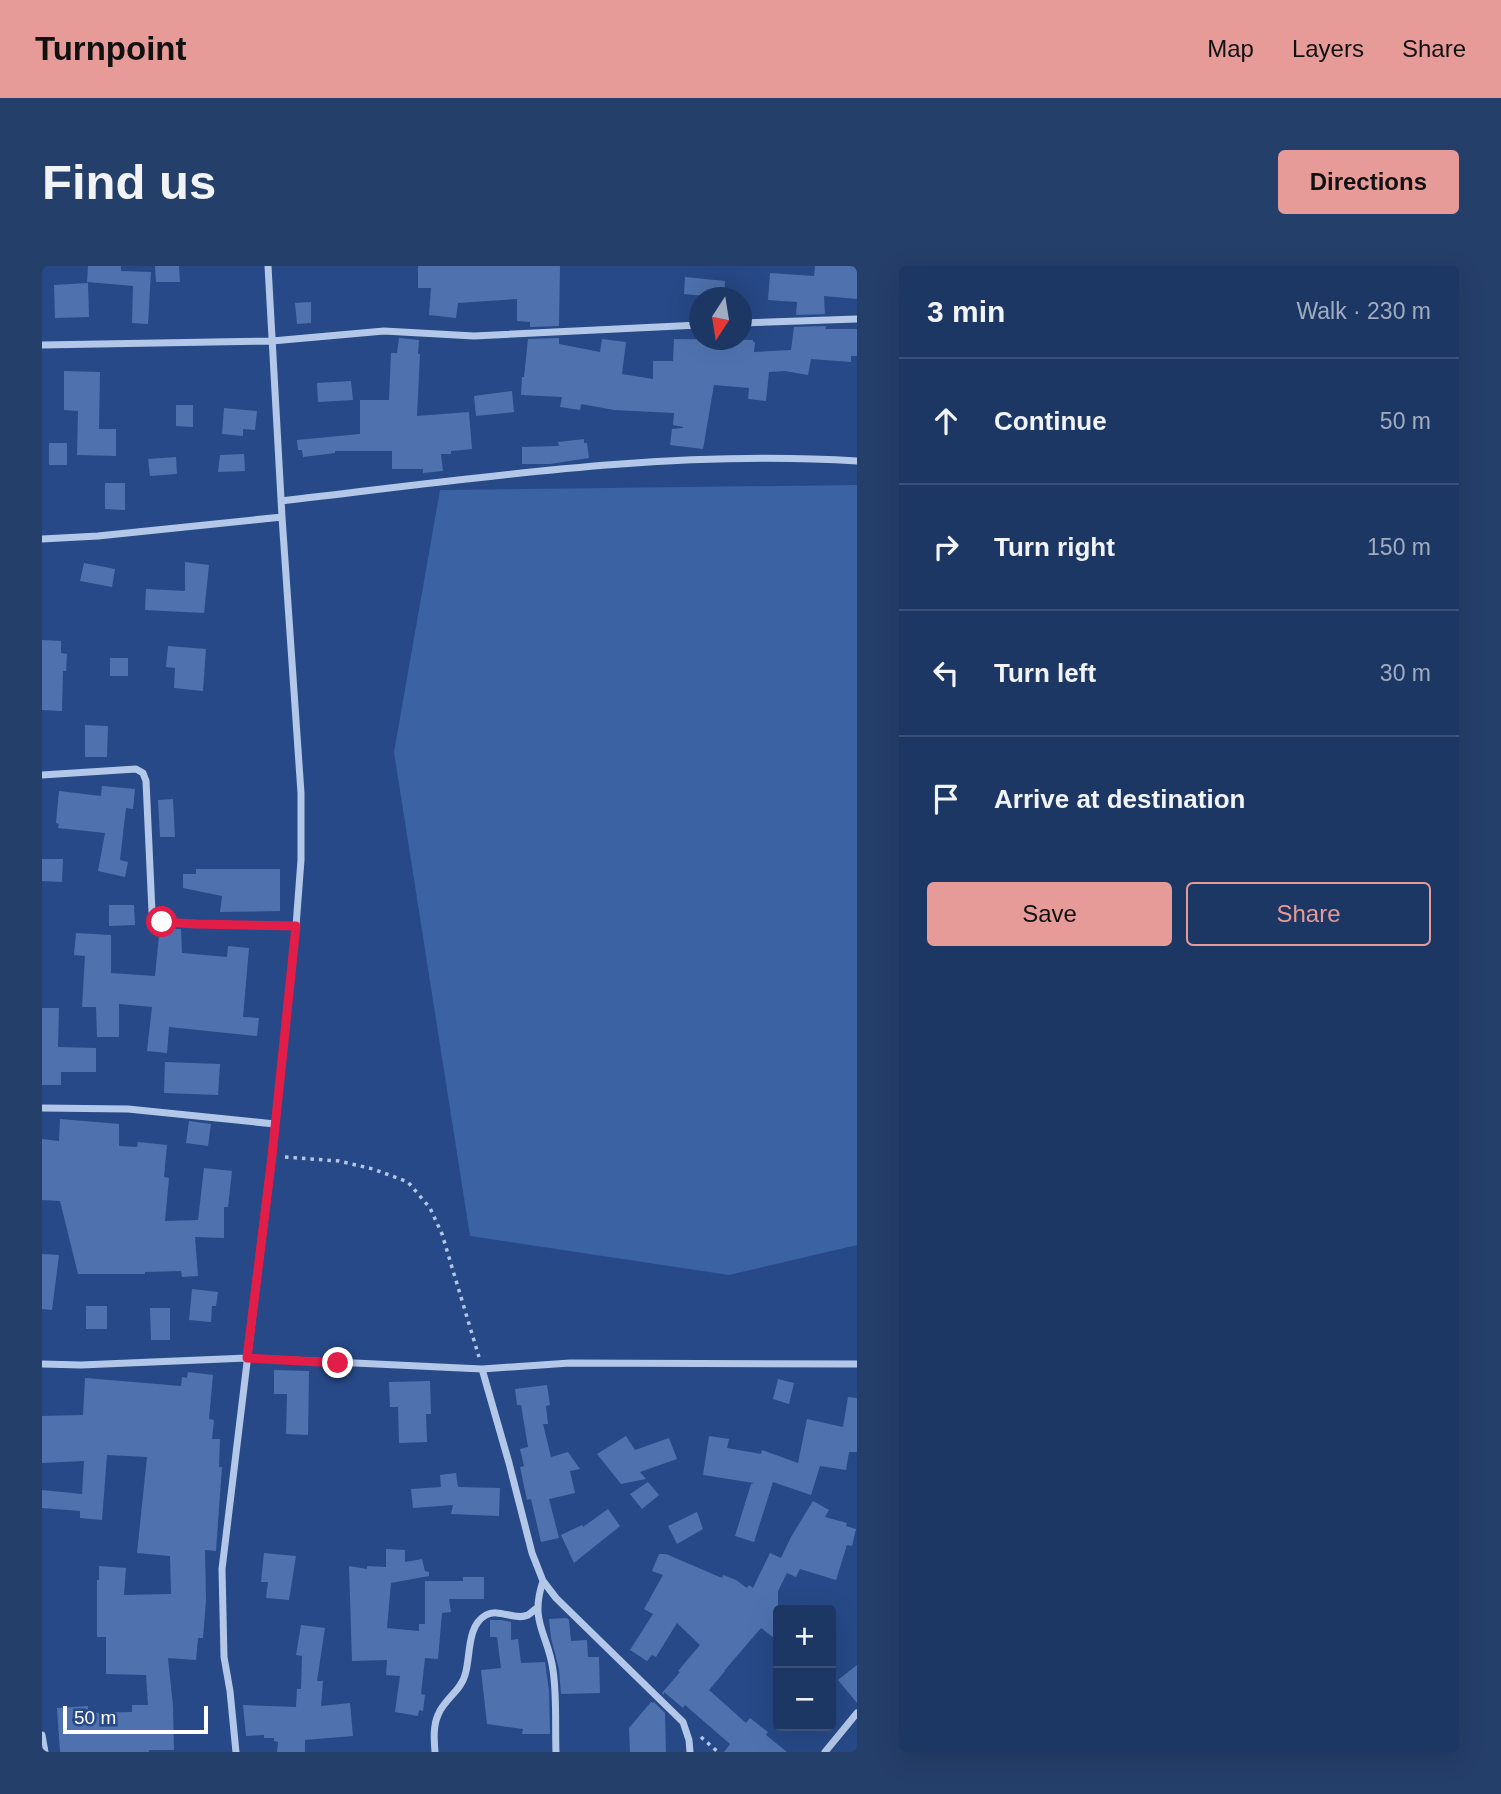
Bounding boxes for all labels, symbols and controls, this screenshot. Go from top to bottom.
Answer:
text: Turnpoint [35,30,187,67]
text: Map [1207,35,1254,62]
text: Layers [1292,35,1364,62]
text: Share [1402,35,1466,62]
button: Directions [1278,150,1459,214]
text: Find us [42,155,216,209]
north arrow [689,287,752,350]
text: 3 min [927,295,1005,328]
text: Walk · 230 m [1296,298,1431,324]
icon: ahead [927,402,965,440]
text: Continue [994,406,1107,436]
text: 50 m [1380,408,1431,434]
icon: right [927,528,965,566]
text: Turn right [994,532,1115,562]
text: 150 m [1367,534,1431,560]
icon: left [927,654,965,692]
text: Turn left [994,658,1096,688]
text: 30 m [1380,660,1431,686]
icon: arrive [927,780,965,818]
text: Arrive at destination [994,784,1245,814]
button: Save [927,882,1172,946]
button: Share [1186,882,1431,946]
route start [146,906,177,937]
route end [322,1347,353,1378]
map controls [773,1605,836,1731]
button: + [773,1605,836,1668]
button: − [773,1668,836,1731]
scale bar [63,1703,208,1735]
text: 50 m [74,1707,116,1728]

